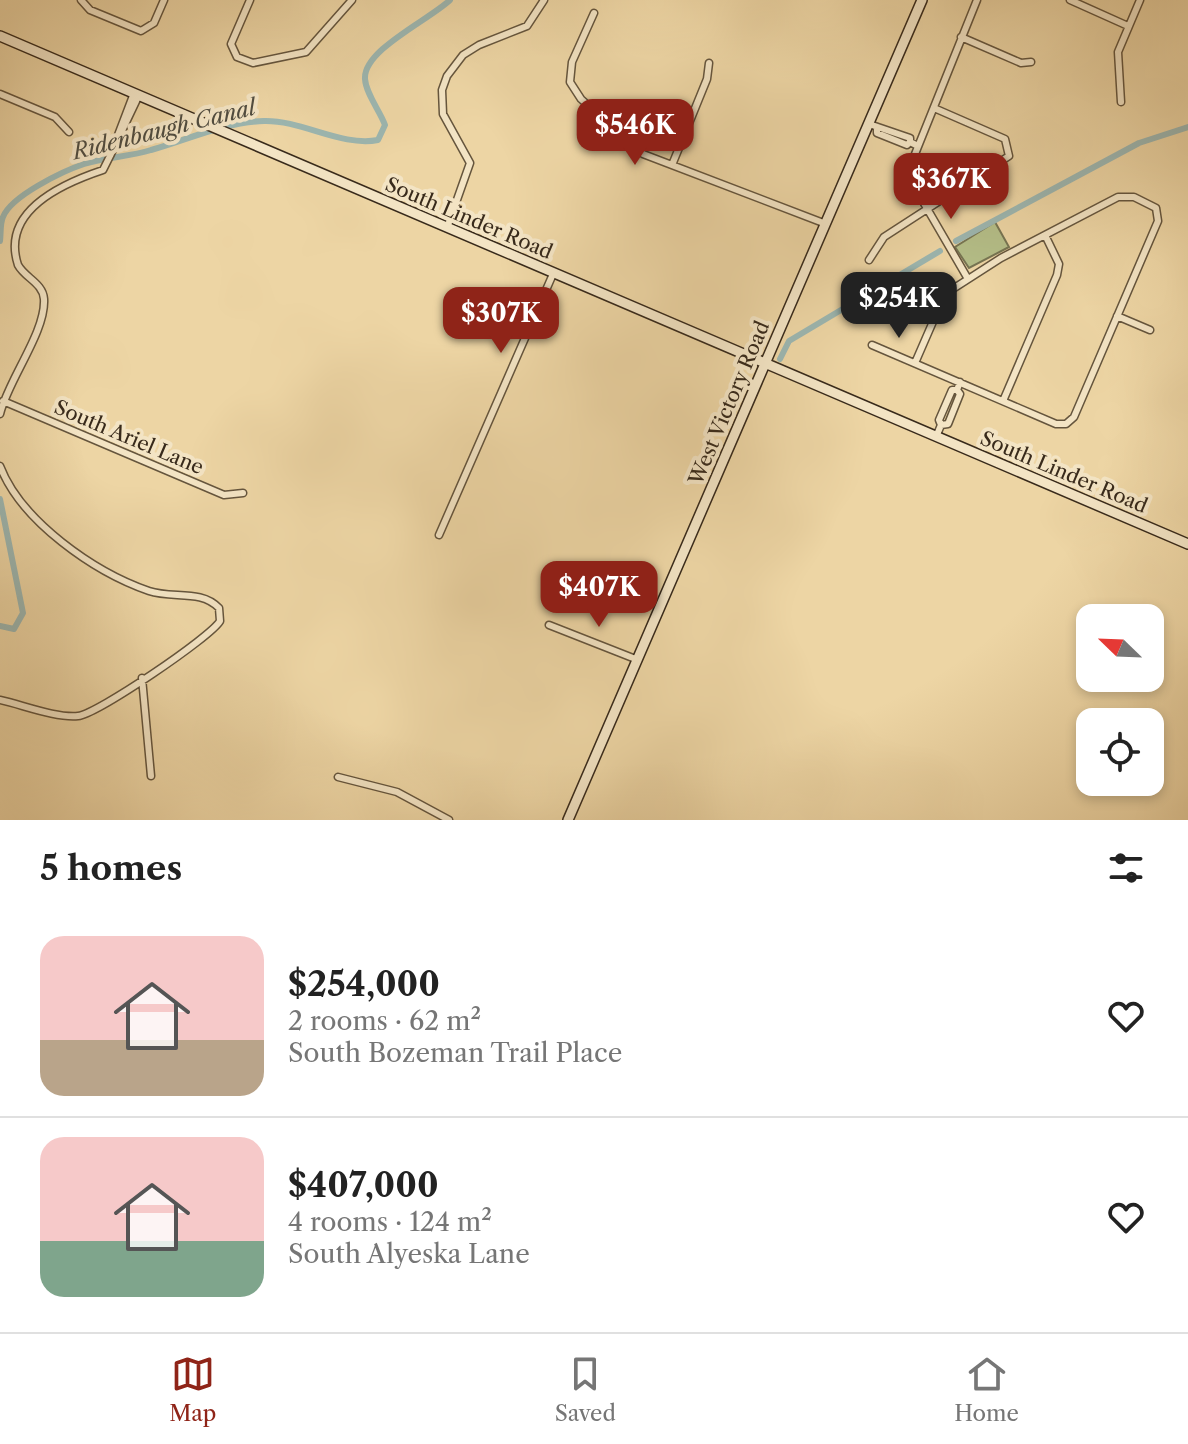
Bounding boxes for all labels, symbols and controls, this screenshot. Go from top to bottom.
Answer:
water label: Ridenbaugh Canal [68,93,261,166]
pin: $546K [579,99,691,167]
text: $546K [595,109,675,141]
pin: $367K [895,153,1007,221]
text: $367K [912,163,990,195]
street label: South Linder Road [382,172,556,264]
pin: $254K [843,272,955,340]
text: $254K [859,282,939,314]
pin: $307K [445,287,557,355]
text: $307K [461,297,541,329]
street label: West Victory Road [683,317,774,489]
street label: South Ariel Lane [51,395,207,479]
street label: South Linder Road [977,426,1151,518]
pin: $407K [543,561,655,629]
text: $407K [559,571,639,603]
north arrow [1076,604,1164,692]
map controls [1076,604,1164,796]
button: locate [1076,708,1164,796]
icon: filters [1104,846,1148,890]
text: 5 homes [40,847,182,889]
text: $254,000 [288,963,440,1005]
icon: home [104,968,200,1064]
icon: heart [1104,994,1148,1038]
text: 2 rooms · 62 m² [288,1005,481,1037]
text: South Bozeman Trail Place [288,1037,622,1069]
text: $407,000 [288,1164,439,1206]
icon: home [104,1169,200,1265]
icon: heart [1104,1195,1148,1239]
text: 4 rooms · 124 m² [288,1206,492,1238]
text: South Alyeska Lane [288,1238,530,1270]
tab: Map [169,1352,216,1427]
tab: Saved [555,1352,616,1427]
tab: Home [954,1352,1019,1427]

